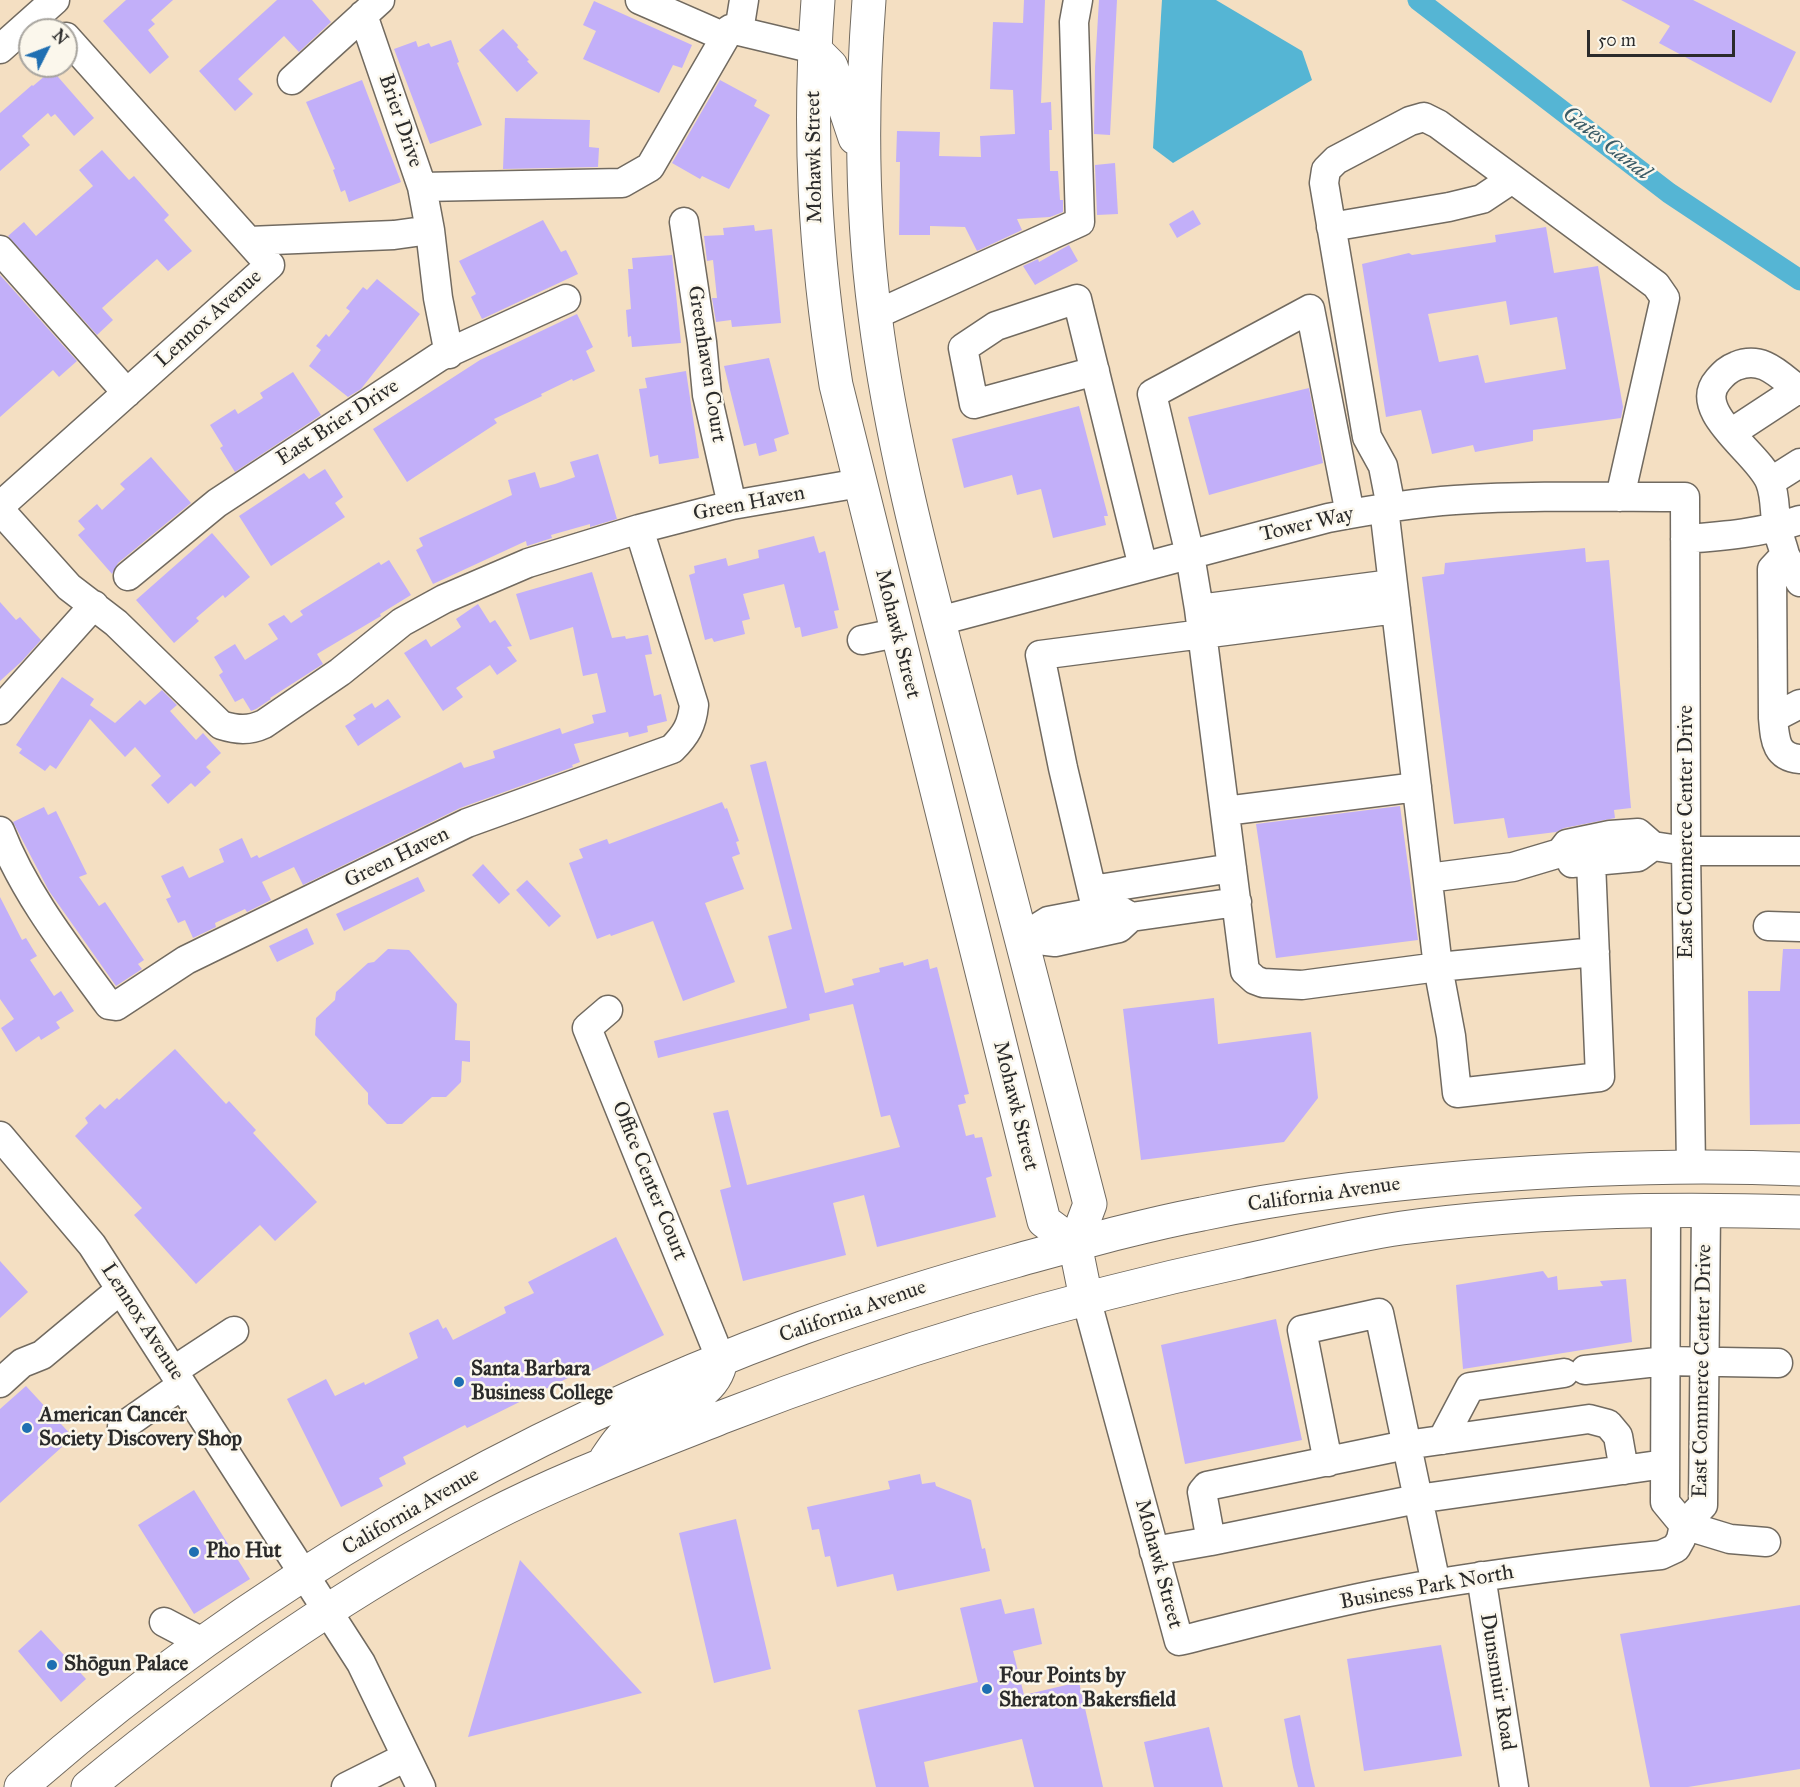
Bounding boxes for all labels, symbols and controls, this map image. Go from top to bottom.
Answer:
north arrow [18,18,78,78]
scale bar [1590,18,1738,56]
text: N [49,26,72,48]
text: 50 m [1598,29,1636,51]
street label: Brier Drive [372,71,428,171]
street label: Mohawk Street [801,91,829,223]
water label: Gates Canal [1557,101,1655,187]
street label: Lennox Avenue [151,265,267,373]
street label: Greenhaven Court [681,284,731,444]
street label: East Brier Drive [272,374,404,472]
street label: Green Haven [691,481,807,527]
street label: Tower Way [1258,502,1356,548]
street label: Mohawk Street [869,567,925,701]
street label: East Commerce Center Drive [1674,705,1700,959]
street label: Green Haven [341,822,453,894]
street label: Mohawk Street [987,1039,1043,1173]
street label: Office Center Court [606,1098,692,1264]
street label: California Avenue [1246,1172,1402,1218]
street label: East Commerce Center Drive [1688,1244,1718,1498]
street label: Lennox Avenue [95,1259,189,1385]
street label: California Avenue [776,1275,930,1349]
place label: Santa Barbara Business College [471,1357,613,1407]
marker: Santa Barbara Business College [452,1375,466,1389]
place label: American Cancer Society Discovery Shop [39,1403,242,1453]
marker: American Cancer Society Discovery Shop [20,1421,34,1435]
street label: California Avenue [338,1463,484,1561]
street label: Mohawk Street [1129,1497,1187,1631]
place label: Pho Hut [206,1539,281,1565]
marker: Pho Hut [187,1545,201,1559]
street label: Business Park North [1338,1560,1516,1616]
street label: Dunsmuir Road [1474,1612,1520,1752]
place label: Shōgun Palace [64,1652,188,1678]
marker: Shōgun Palace [45,1658,59,1672]
place label: Four Points by Sheraton Bakersfield [999,1664,1176,1714]
marker: Four Points by Sheraton Bakersfield [980,1682,994,1696]

